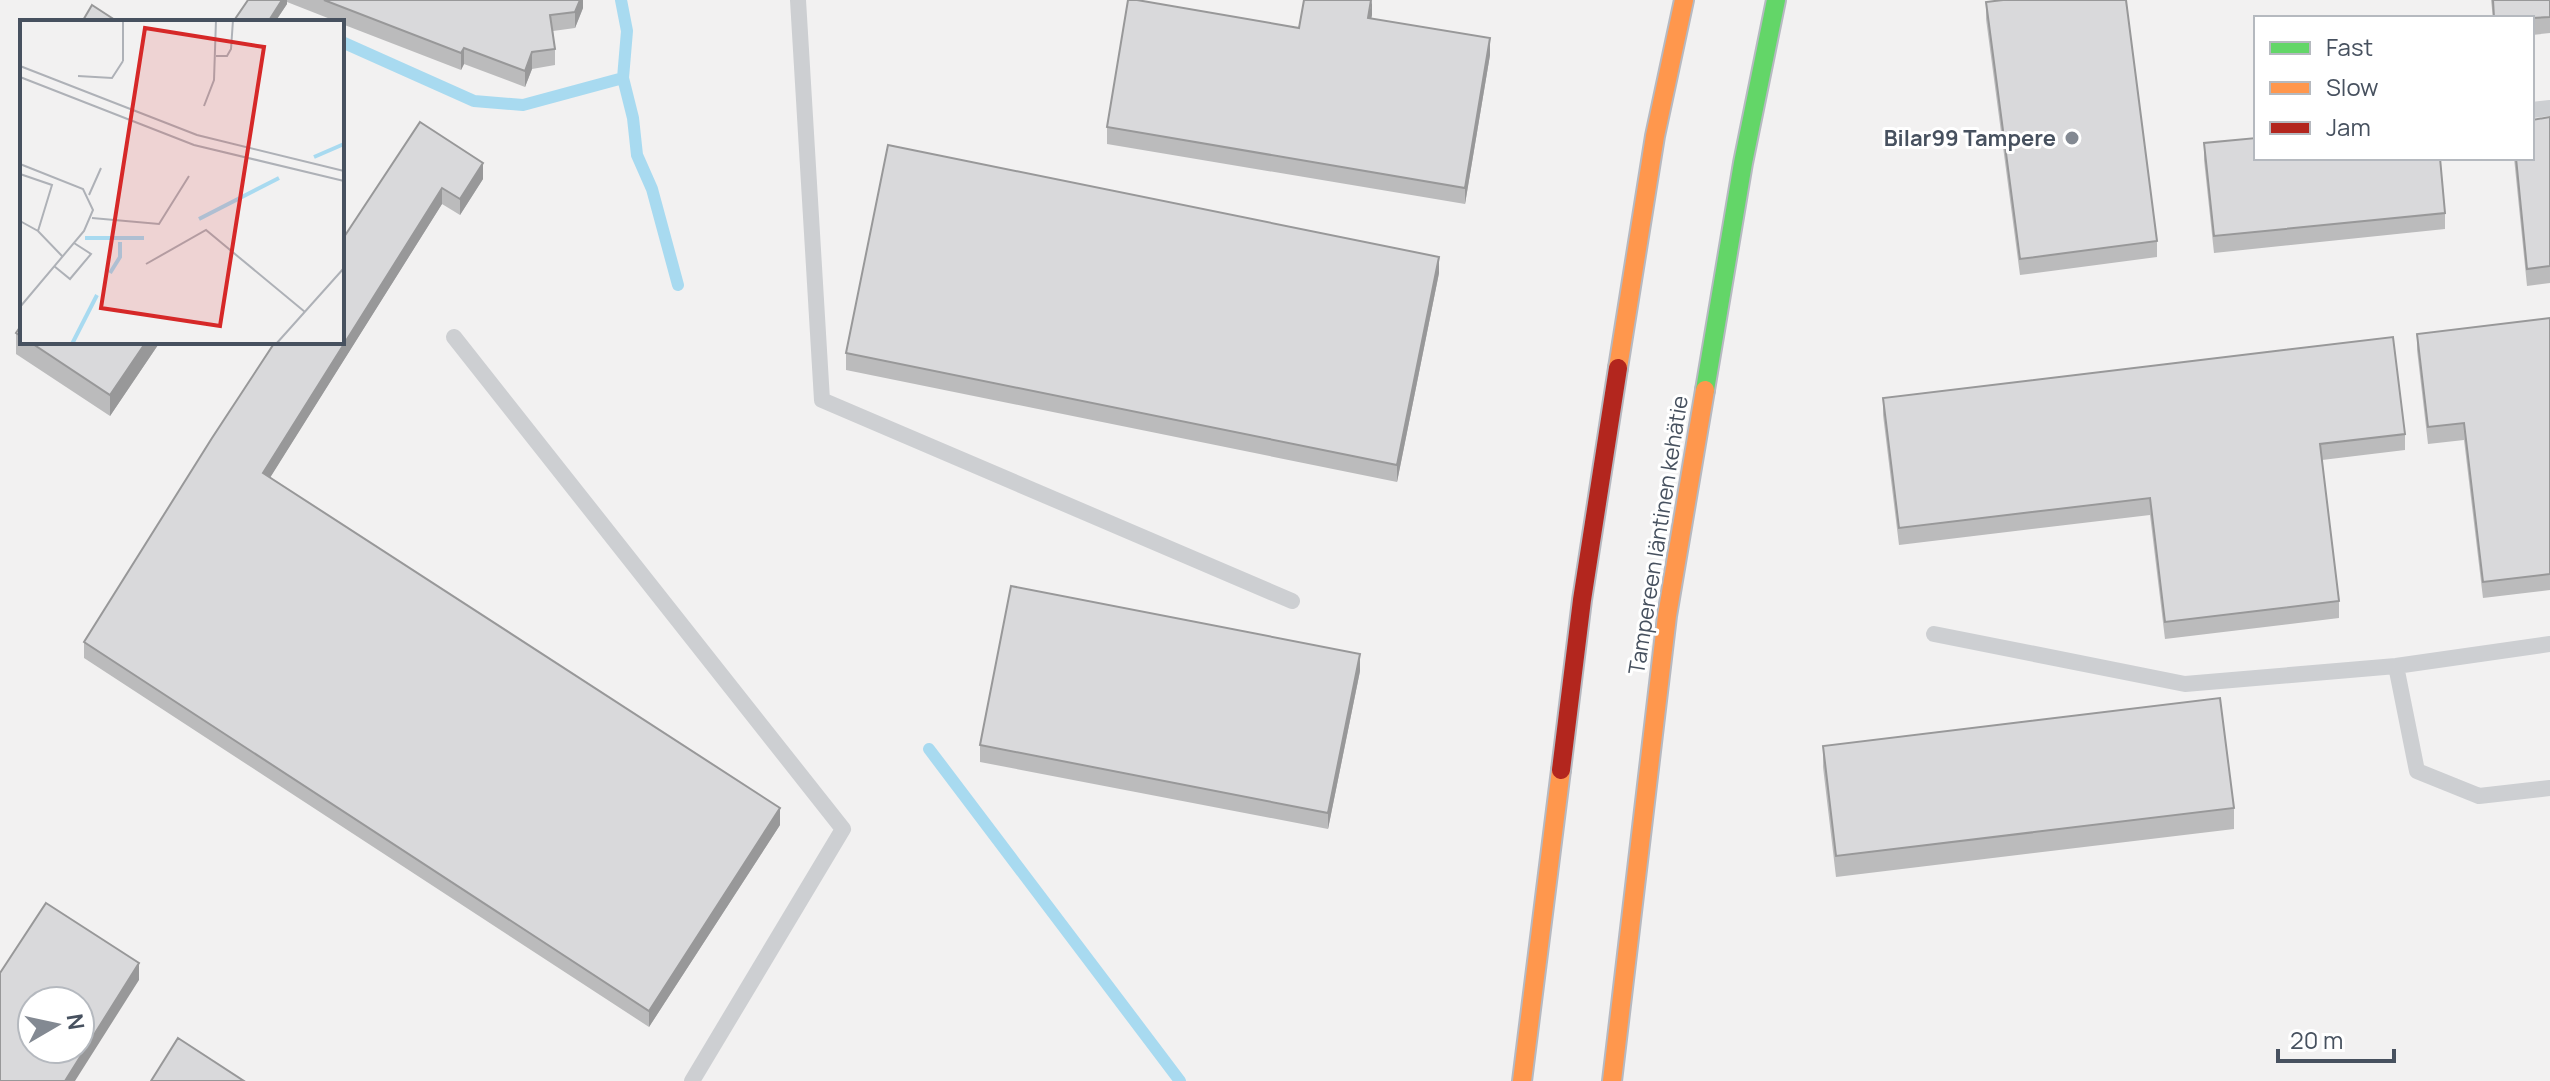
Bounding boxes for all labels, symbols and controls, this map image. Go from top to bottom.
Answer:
legend [2254,16,2534,160]
inset map [20,20,344,344]
text: Fast [2326,30,2373,63]
text: Slow [2326,70,2379,103]
text: Jam [2326,110,2371,143]
place label: Bilar99 Tampere [1884,123,2056,153]
marker: Bilar99 Tampere [2063,129,2081,147]
street label: Tampereen läntinen kehätie [1621,393,1695,677]
north arrow [16,985,96,1065]
text: N [60,1012,92,1032]
scale bar [2278,1013,2394,1063]
text: 20 m [2290,1023,2343,1056]

